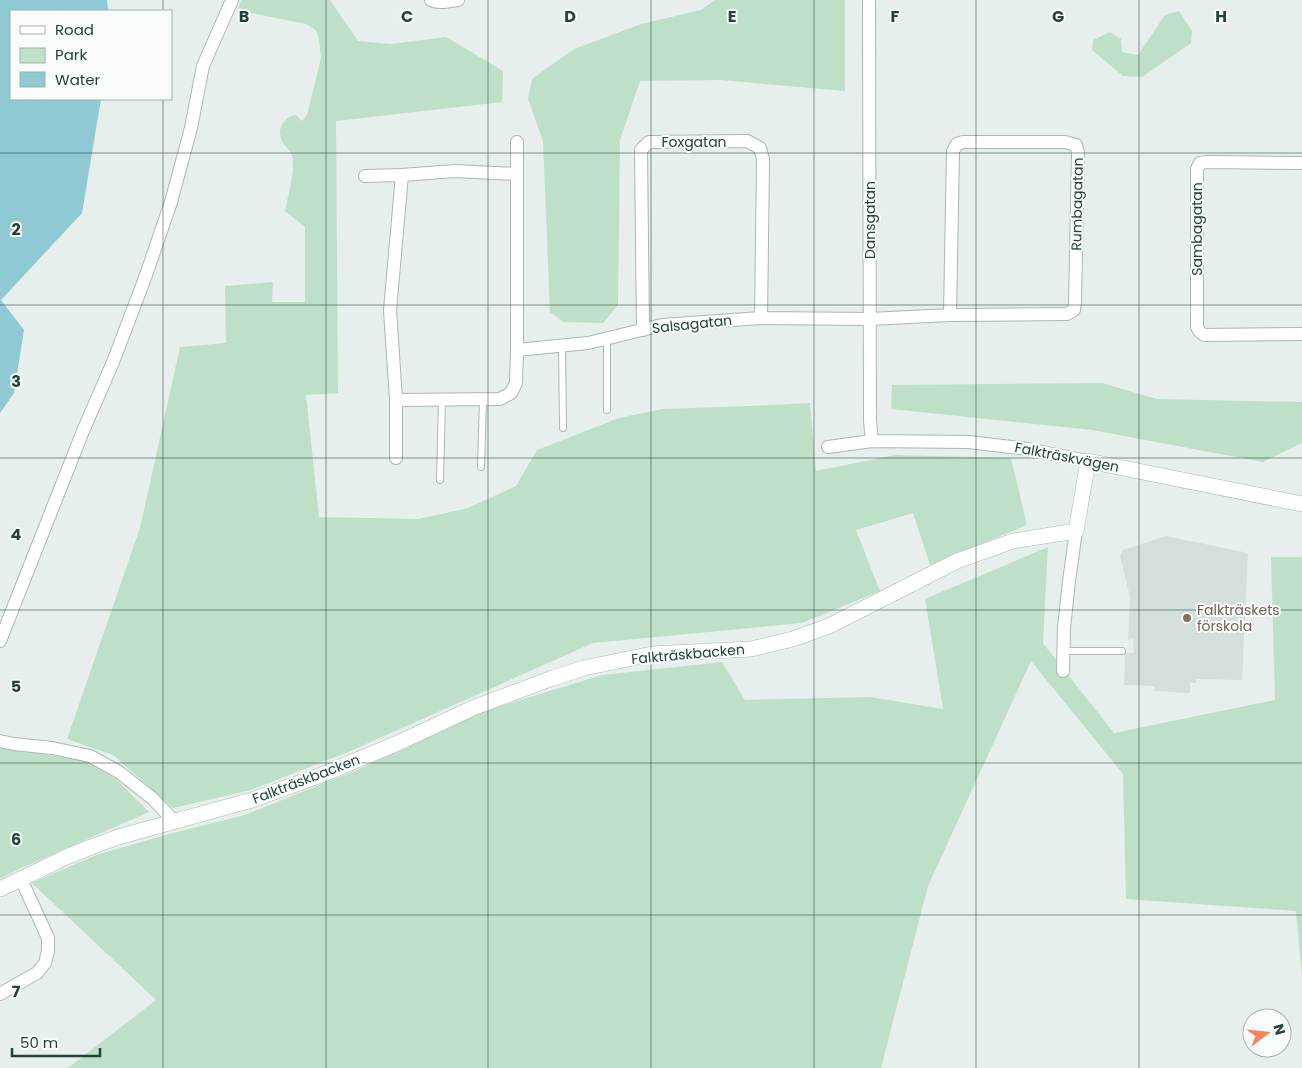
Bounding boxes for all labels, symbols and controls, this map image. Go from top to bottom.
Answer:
text: B [239,5,249,28]
text: C [401,5,413,28]
text: D [564,5,576,28]
text: E [728,5,736,28]
text: F [891,5,900,28]
text: G [1052,5,1064,28]
text: H [1215,5,1227,28]
legend [10,10,172,100]
text: Road [55,19,94,40]
text: Park [55,44,87,65]
text: Water [55,69,101,90]
street label: Foxgatan [661,132,727,152]
street label: Rumbagatan [1066,157,1088,251]
street label: Dansgatan [860,181,880,259]
street label: Sambagatan [1187,182,1207,276]
text: 2 [11,218,21,241]
street label: Salsagatan [651,310,733,338]
text: 3 [11,370,21,393]
street label: Falkträskvägen [1013,437,1121,477]
text: 4 [11,523,22,546]
place label: Falkträskets förskola [1197,600,1280,636]
marker: Falkträskets förskola [1181,612,1193,624]
street label: Falkträskbacken [630,639,746,669]
text: 5 [11,675,21,698]
street label: Falkträskbacken [249,749,363,809]
text: 6 [11,828,21,851]
text: 7 [12,980,21,1003]
north arrow [1242,1008,1292,1058]
text: N [1268,1022,1291,1037]
scale bar [12,1026,100,1058]
text: 50 m [20,1032,58,1053]

